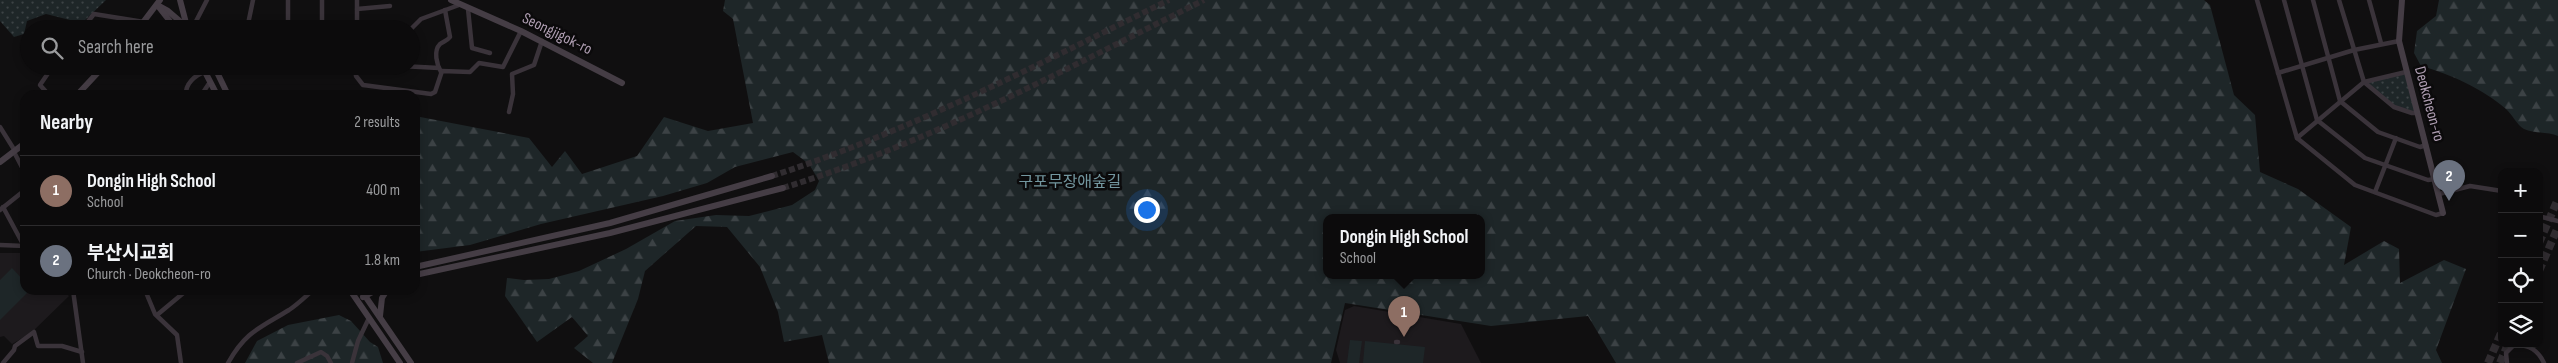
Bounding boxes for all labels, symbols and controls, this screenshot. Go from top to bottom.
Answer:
street label: Seongjigok-ro [519,9,595,59]
search box [20,20,420,75]
icon: search [38,34,66,62]
text: Search here [78,36,154,59]
street label: Deokcheon-ro [2410,64,2448,144]
text: Nearby [40,110,93,135]
text: 2 results [354,113,400,132]
pin: 2 [2433,160,2465,201]
map controls [2498,168,2543,348]
button: + [2498,168,2543,213]
text: Dongin High School [87,170,216,193]
park label: 구포무장애숲길 [1018,173,1122,192]
text: 1 [53,181,59,200]
text: 400 m [366,181,400,200]
text: School [87,193,123,212]
your location [1134,197,1160,223]
button: − [2498,213,2543,258]
popup [1323,214,1485,279]
text: Dongin High School [1340,226,1468,249]
text: 부산시교회 [87,242,174,265]
text: School [1340,249,1376,268]
text: 2 [52,251,60,270]
text: 1.8 km [365,251,400,270]
button: locate [2498,258,2543,303]
text: Church · Deokcheon-ro [87,265,211,284]
pin: 1 [1388,296,1420,337]
button: layers [2498,303,2543,348]

